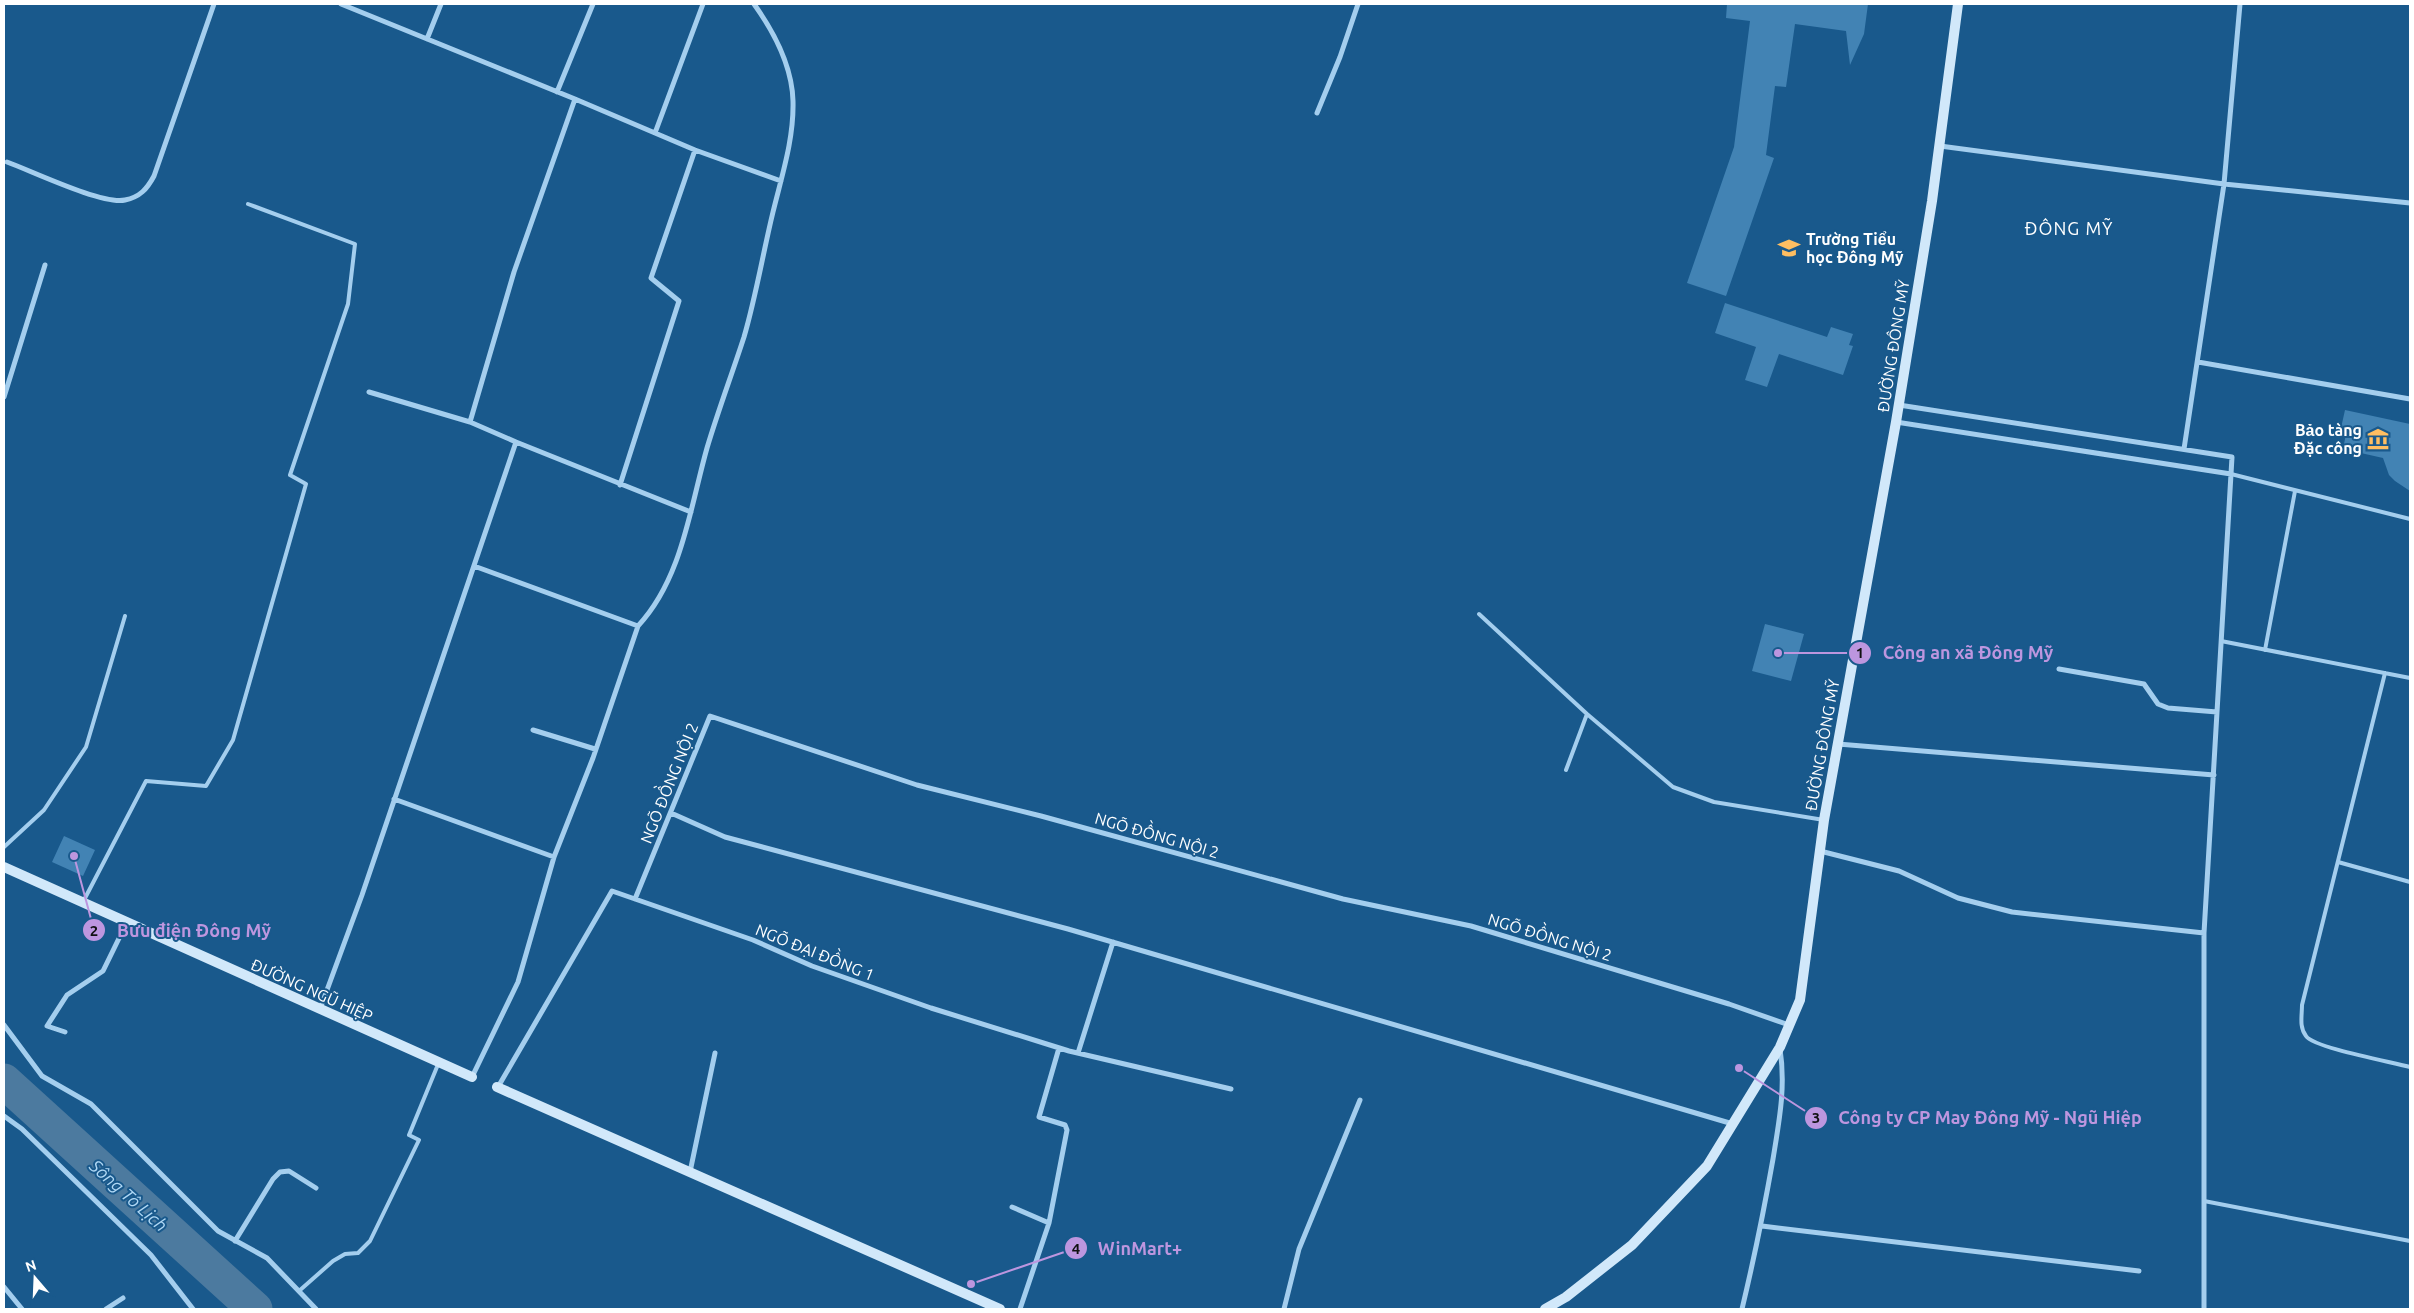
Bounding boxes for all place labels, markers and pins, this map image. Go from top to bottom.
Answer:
place label: Trường Tiểu học Đông Mỹ [1806,230,1904,266]
school or university icon: Trường Tiểu học Đông Mỹ [1776,235,1802,261]
place label: Bảo tàng Đặc công [2294,421,2362,457]
museum icon: Bảo tàng Đặc công [2365,426,2391,452]
callout: Công an xã Đông Mỹ [1847,636,2063,669]
callout: Bưu điện Đông Mỹ [82,914,281,947]
callout: Công ty CP May Đông Mỹ - Ngũ Hiệp [1803,1101,2152,1134]
callout: WinMart+ [1063,1232,1193,1265]

